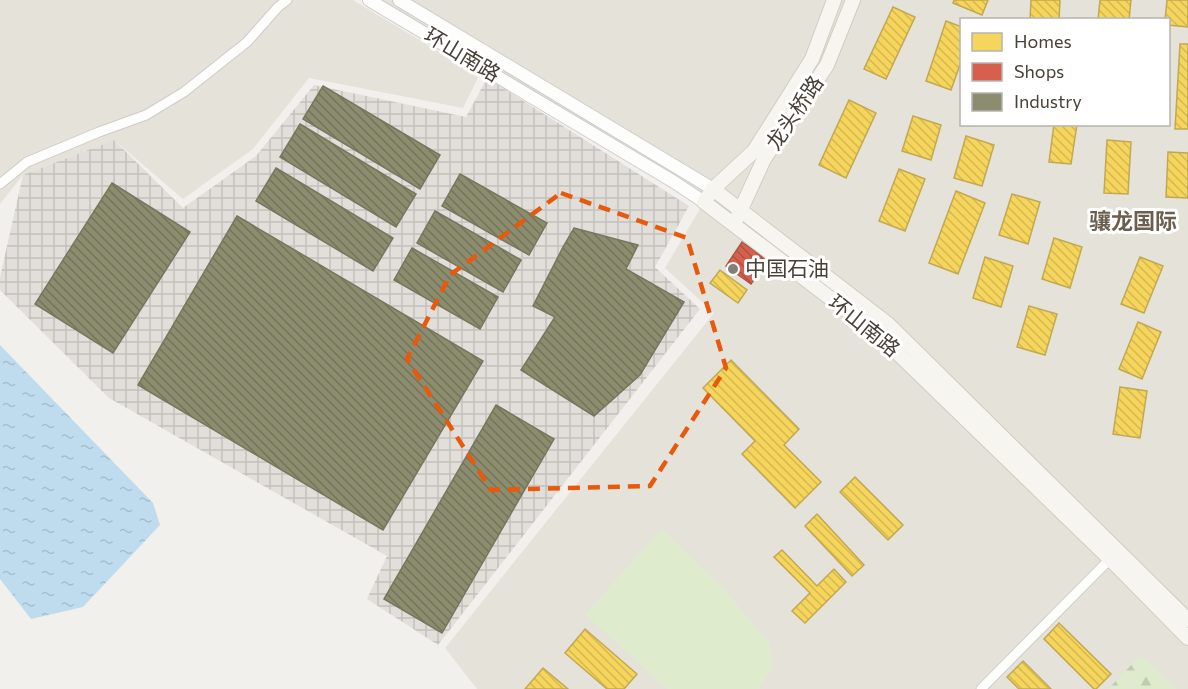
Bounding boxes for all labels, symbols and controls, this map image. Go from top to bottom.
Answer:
legend [960,18,1170,126]
street label: 环山南路 [420,21,505,86]
text: Homes [1014,30,1072,52]
text: Shops [1014,60,1064,82]
street label: 龙头桥路 [760,70,828,154]
text: Industry [1014,90,1082,112]
district label: 骧龙国际 [1089,207,1177,234]
place label: 中国石油 [745,255,829,280]
marker: 中国石油 [726,262,740,276]
street label: 环山南路 [824,289,905,361]

